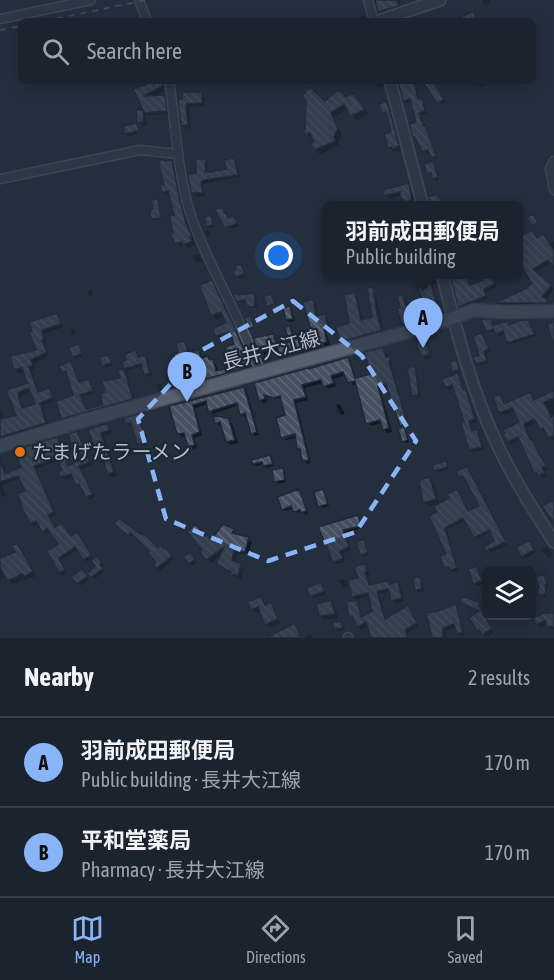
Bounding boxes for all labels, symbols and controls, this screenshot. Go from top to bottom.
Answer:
search box [18,18,536,84]
icon: search [39,35,72,68]
text: Search here [87,38,182,64]
popup [322,201,523,279]
text: 羽前成田郵便局 [345,218,500,244]
your location [264,241,293,270]
text: Public building [345,245,456,268]
pin: A [404,298,442,348]
street label: 長井大江線 [220,325,322,374]
pin: B [168,352,207,402]
place label: たまげたラーメン [32,440,191,463]
marker: たまげたラーメン [13,445,27,459]
map controls [482,566,536,620]
button: layers [482,566,536,620]
text: Nearby [24,662,94,692]
text: 2 results [468,666,530,689]
text: 羽前成田郵便局 [81,737,235,763]
text: A [39,751,48,774]
text: 170 m [485,751,530,774]
text: Public building · 長井大江線 [81,768,301,791]
text: 平和堂薬局 [81,827,191,853]
text: B [39,841,48,864]
text: 170 m [485,841,530,864]
text: Pharmacy · 長井大江線 [81,858,265,881]
tab: Map [71,912,104,966]
tab: Directions [246,912,306,966]
tab: Saved [448,912,483,966]

